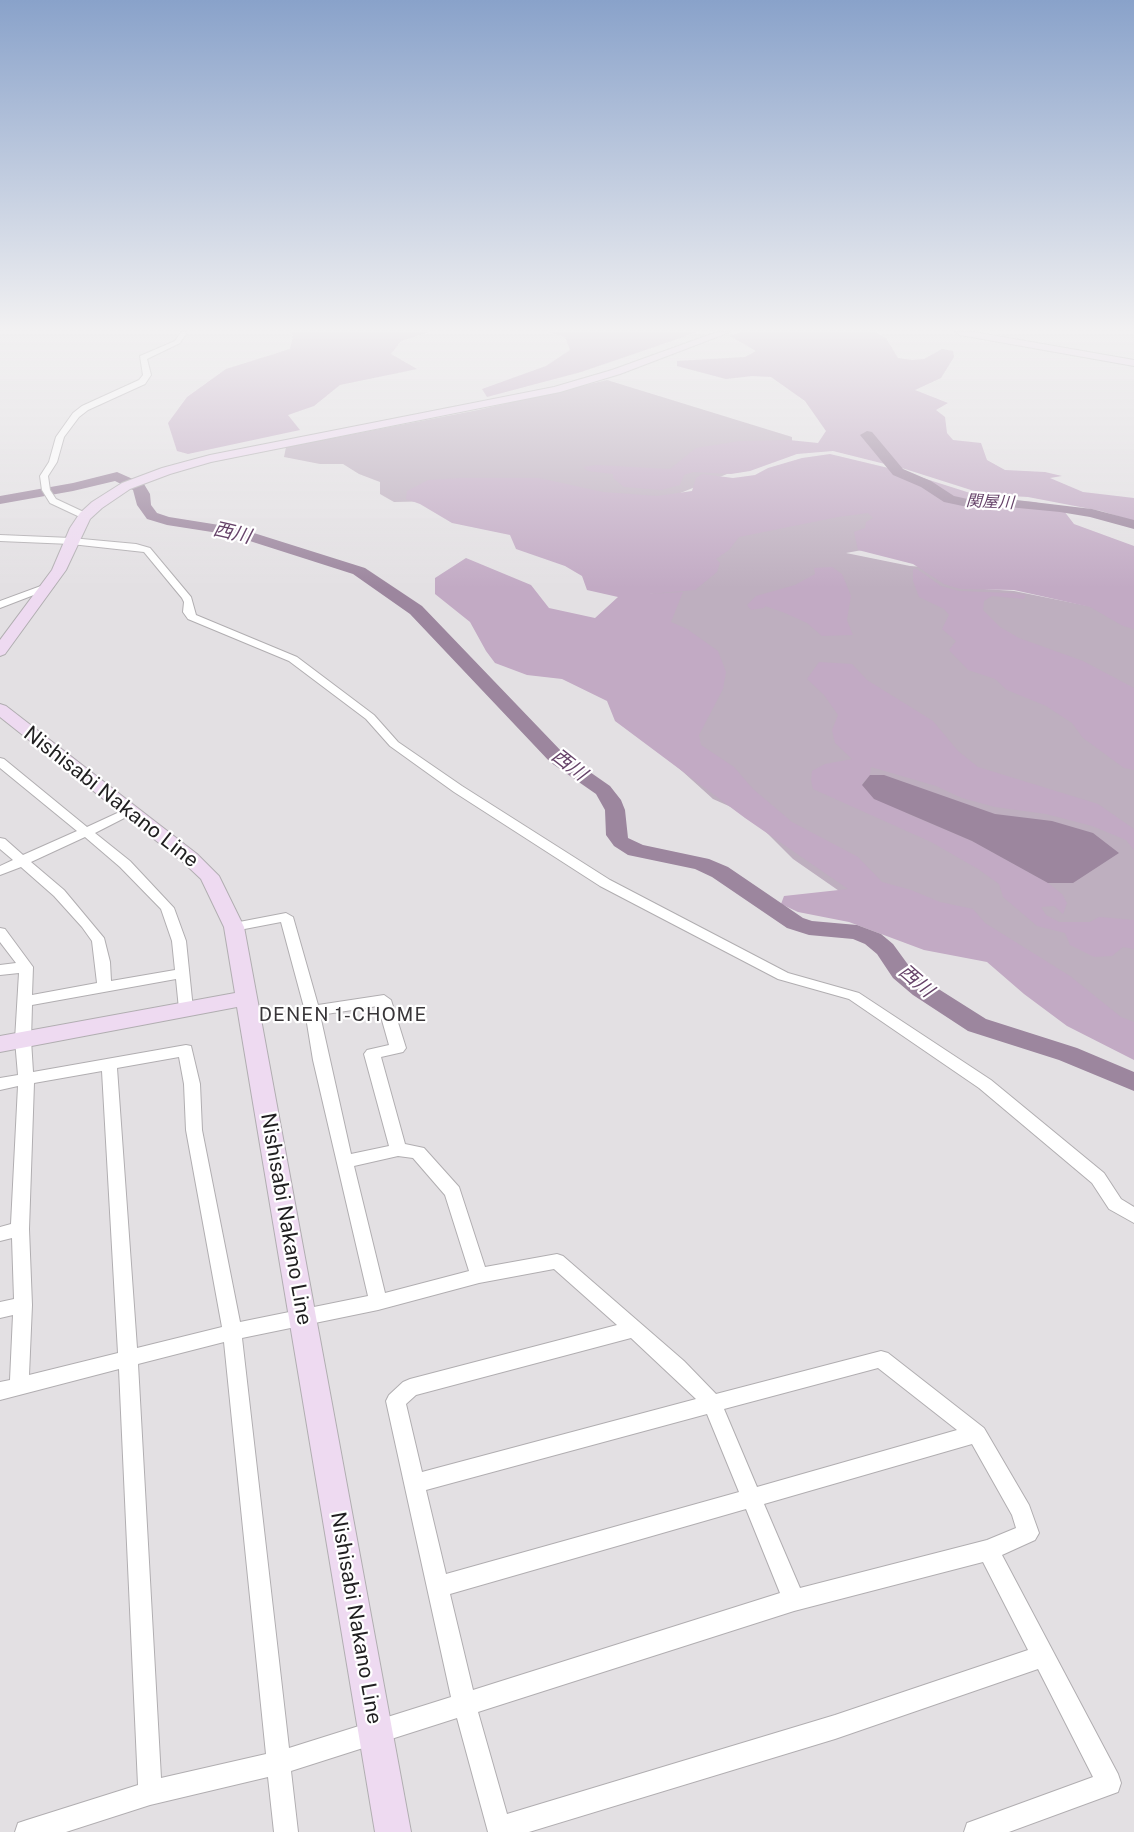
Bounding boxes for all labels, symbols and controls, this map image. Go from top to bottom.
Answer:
water label: 関屋川 [966,491,1014,513]
water label: 西川 [211,518,253,548]
street label: Nishisabi Nakano Line [18,721,204,873]
water label: 西川 [547,744,591,786]
water label: 西川 [894,960,938,1002]
district label: DENEN 1-CHOME [257,1004,429,1026]
street label: Nishisabi Nakano Line [255,1111,317,1327]
street label: Nishisabi Nakano Line [325,1510,387,1726]

